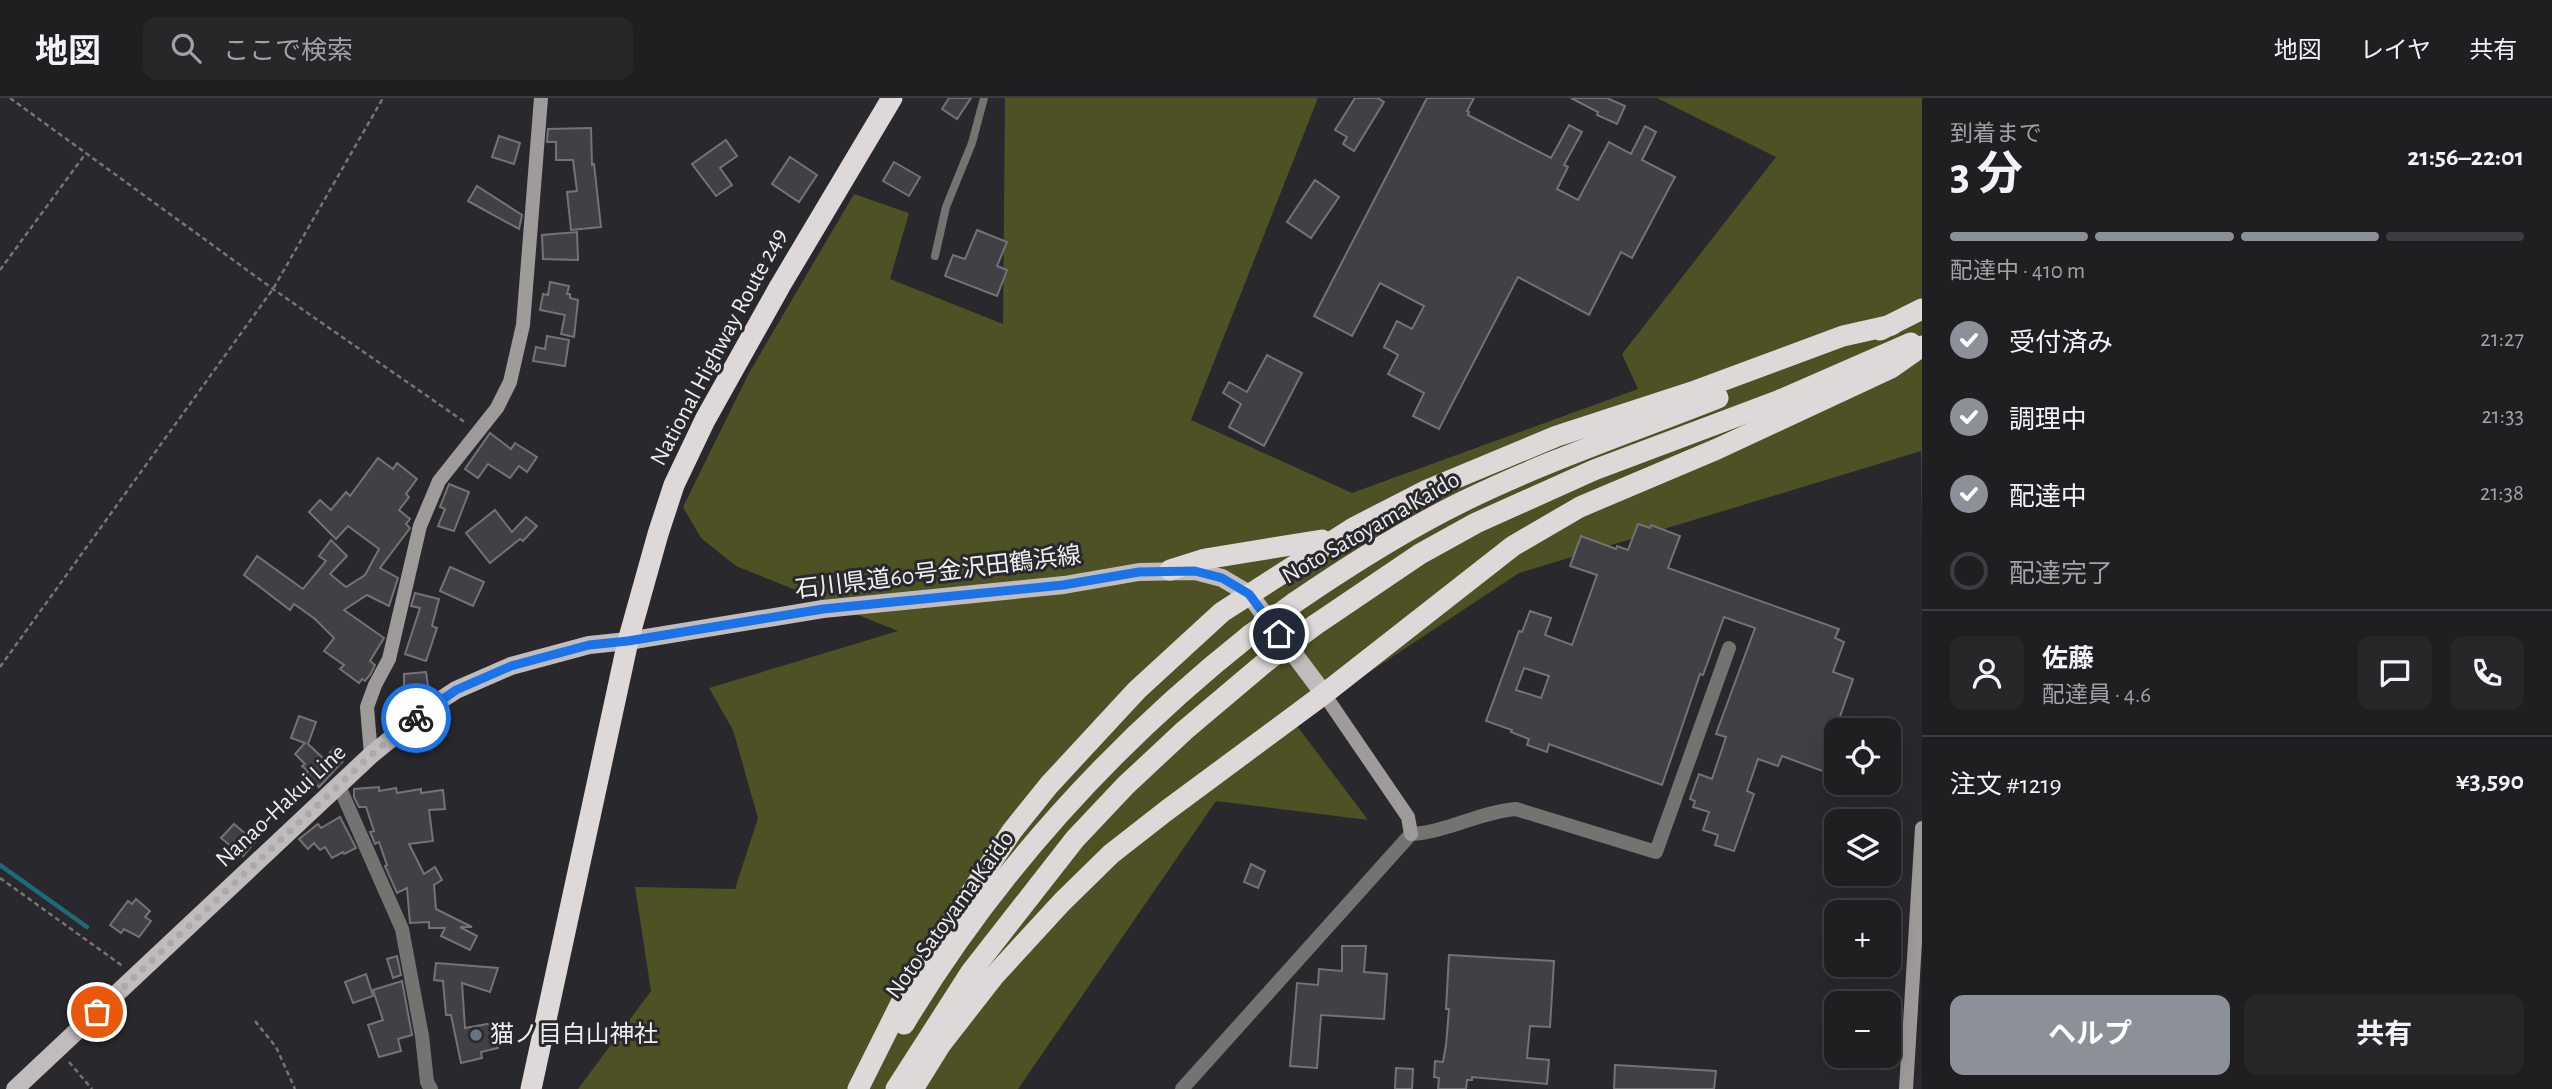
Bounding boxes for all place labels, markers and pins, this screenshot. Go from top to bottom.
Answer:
pin [1249,604,1309,664]
pin [67,982,127,1042]
place label: 猫ノ目白山神社 [490,1021,658,1047]
marker: 猫ノ目白山神社 [468,1027,484,1043]

